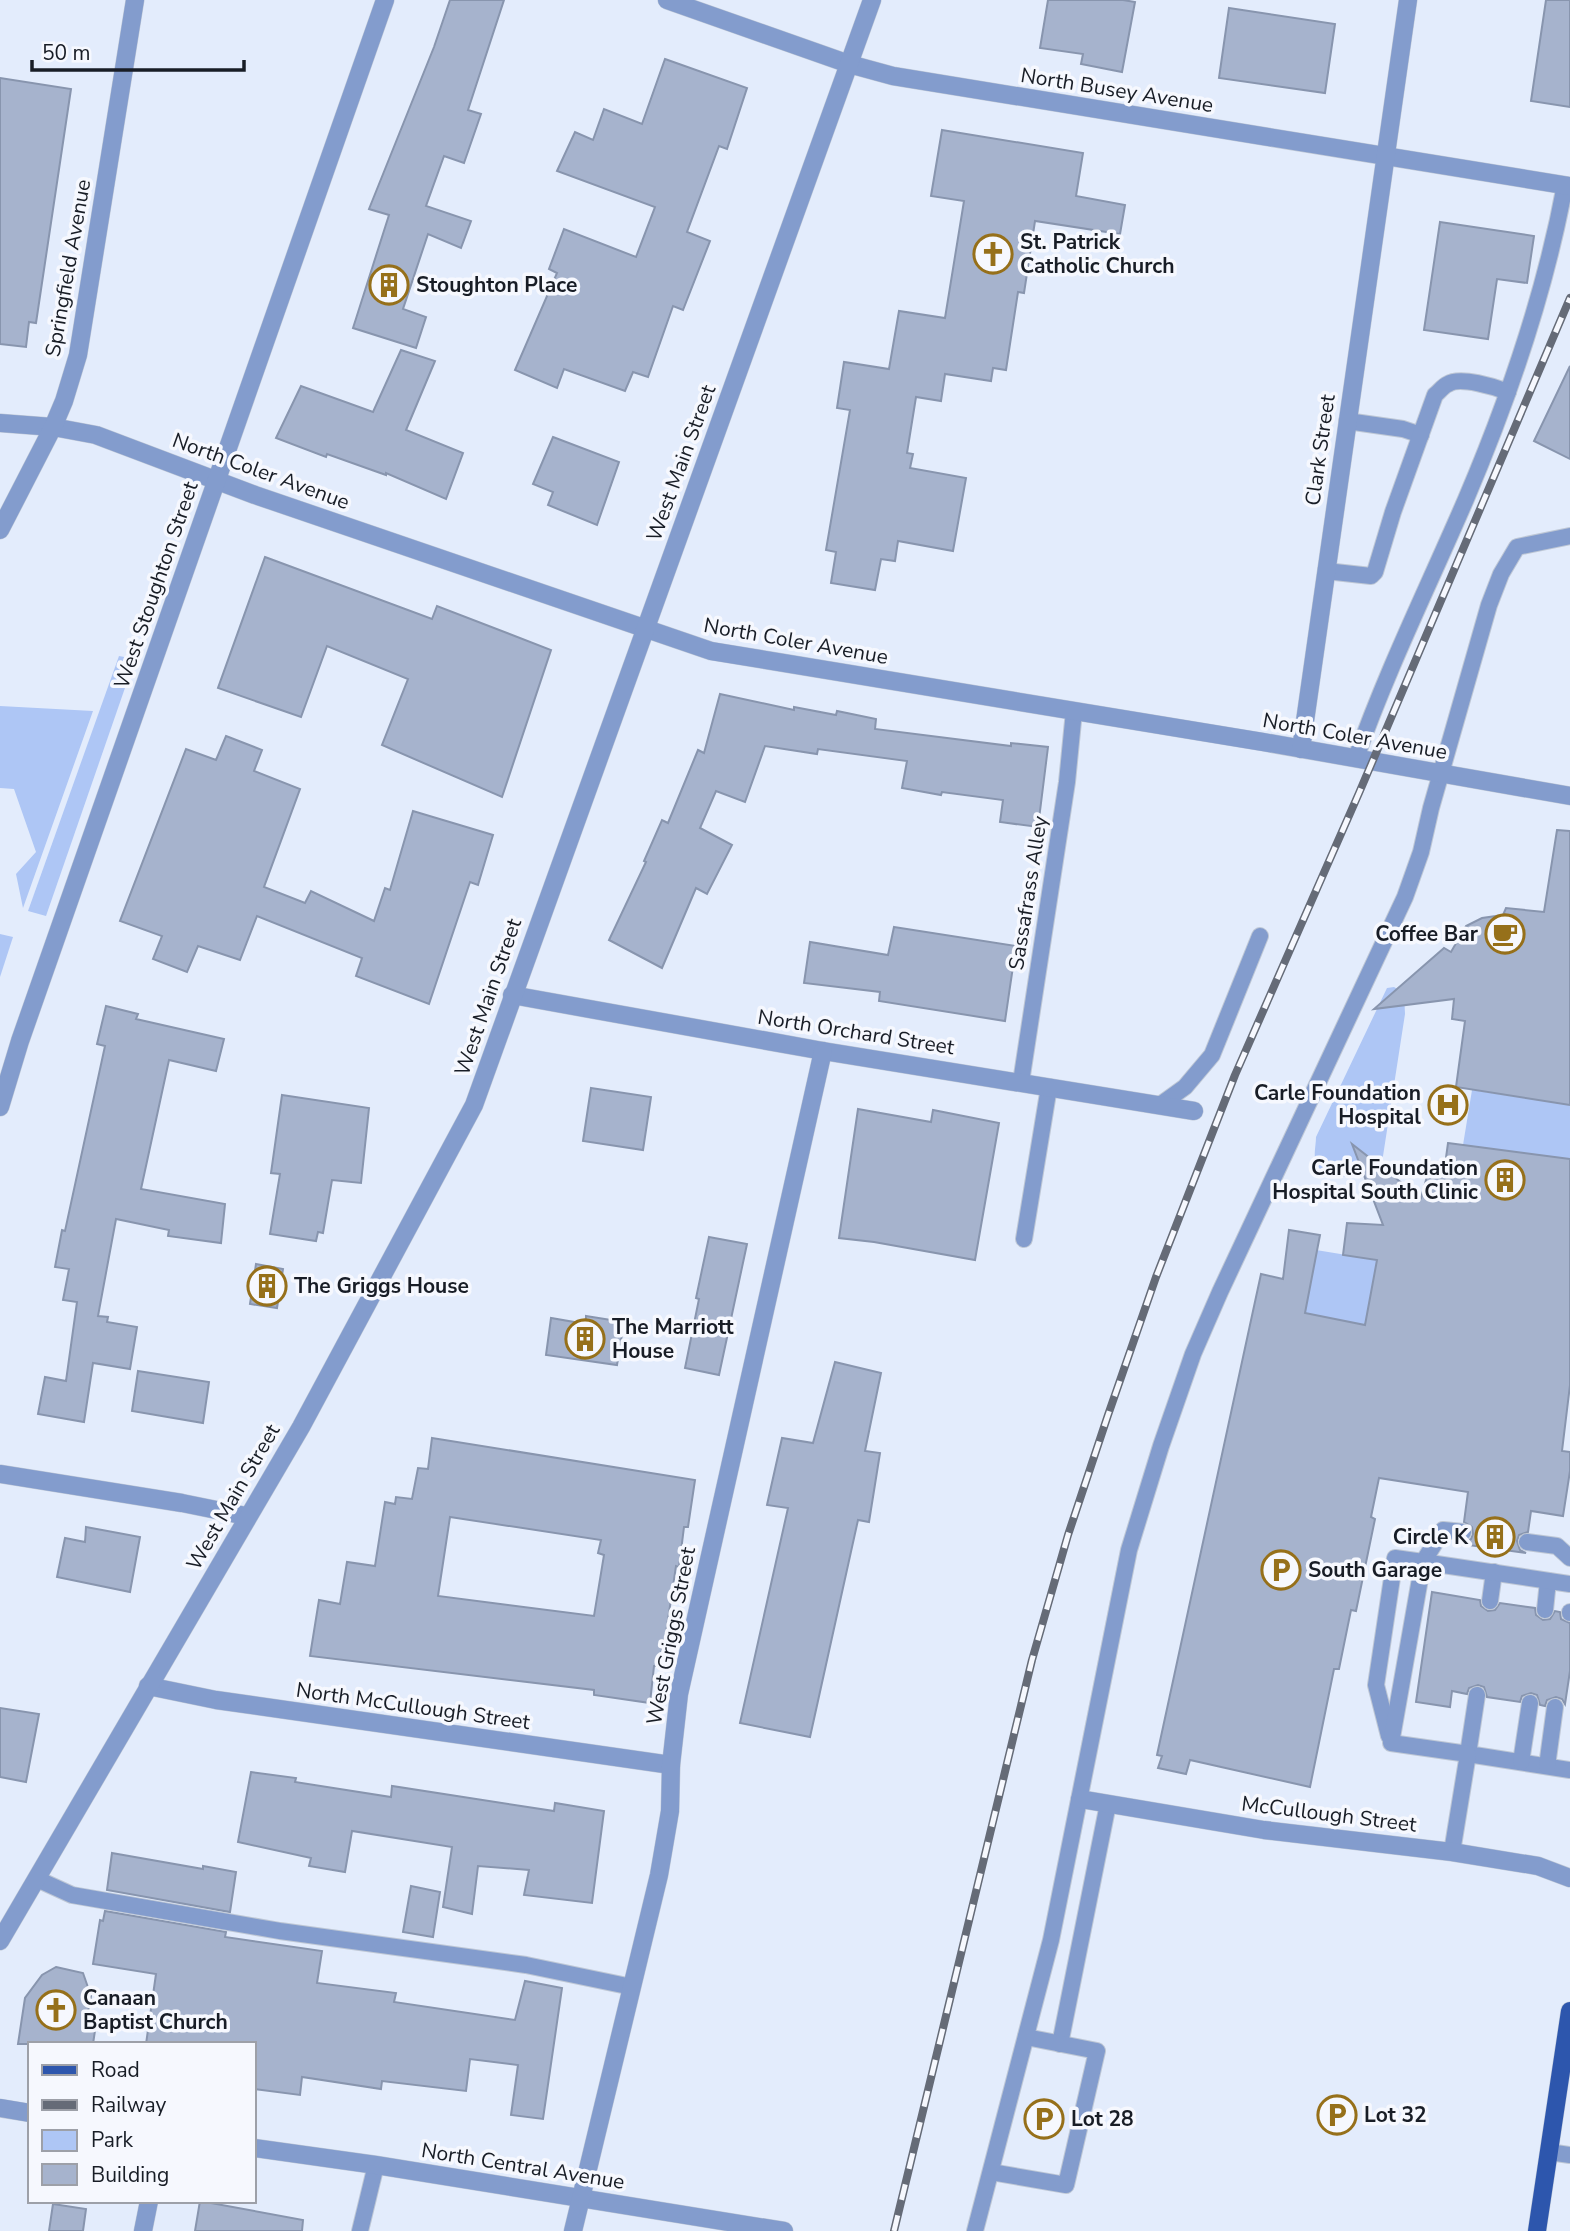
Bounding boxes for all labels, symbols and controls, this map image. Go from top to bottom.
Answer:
scale bar [32,28,243,72]
text: 50 m [42,39,91,67]
street label: North Busey Avenue [1019,61,1215,119]
street label: Springfield Avenue [39,177,97,359]
place label: St. Patrick Catholic Church [1020,228,1174,280]
church icon: St. Patrick Catholic Church [972,233,1014,275]
building icon: Stoughton Place [368,264,410,306]
place label: Stoughton Place [416,271,577,299]
street label: West Main Street [640,380,722,545]
street label: Clark Street [1298,392,1342,508]
street label: North Coler Avenue [168,426,354,516]
street label: West Stoughton Street [107,477,205,692]
street label: North Coler Avenue [702,611,890,671]
street label: North Coler Avenue [1261,706,1449,766]
street label: Sassafrass Alley [1002,814,1054,972]
cafe icon: Coffee Bar [1484,913,1526,955]
street label: West Main Street [448,914,528,1079]
place label: Coffee Bar [1375,920,1479,948]
street label: North Orchard Street [756,1003,957,1061]
place label: Carle Foundation Hospital [1254,1079,1421,1131]
hospital icon: Carle Foundation Hospital [1427,1084,1469,1126]
place label: Carle Foundation Hospital South Clinic [1272,1154,1478,1206]
building icon: Carle Foundation Hospital South Clinic [1484,1159,1526,1201]
building icon: The Griggs House [246,1265,288,1307]
place label: The Griggs House [294,1272,469,1300]
place label: The Marriott House [612,1313,734,1365]
building icon: The Marriott House [564,1318,606,1360]
street label: West Main Street [180,1418,287,1575]
building icon: Circle K [1474,1516,1516,1558]
place label: Circle K [1393,1523,1469,1551]
street label: West Griggs Street [640,1544,702,1727]
parking icon: South Garage [1260,1549,1302,1591]
place label: South Garage [1308,1556,1442,1584]
street label: North McCullough Street [294,1676,532,1736]
street label: McCullough Street [1240,1789,1419,1839]
place label: Canaan Baptist Church [83,1984,228,2036]
church icon: Canaan Baptist Church [35,1989,77,2031]
legend [28,2042,256,2203]
text: Road [91,2056,140,2084]
text: Railway [91,2091,166,2119]
parking icon: Lot 32 [1316,2094,1358,2136]
parking icon: Lot 28 [1023,2098,1065,2140]
place label: Lot 32 [1364,2101,1427,2129]
place label: Lot 28 [1071,2105,1134,2133]
text: Park [91,2126,133,2154]
street label: North Central Avenue [419,2136,627,2196]
text: Building [91,2161,169,2189]

